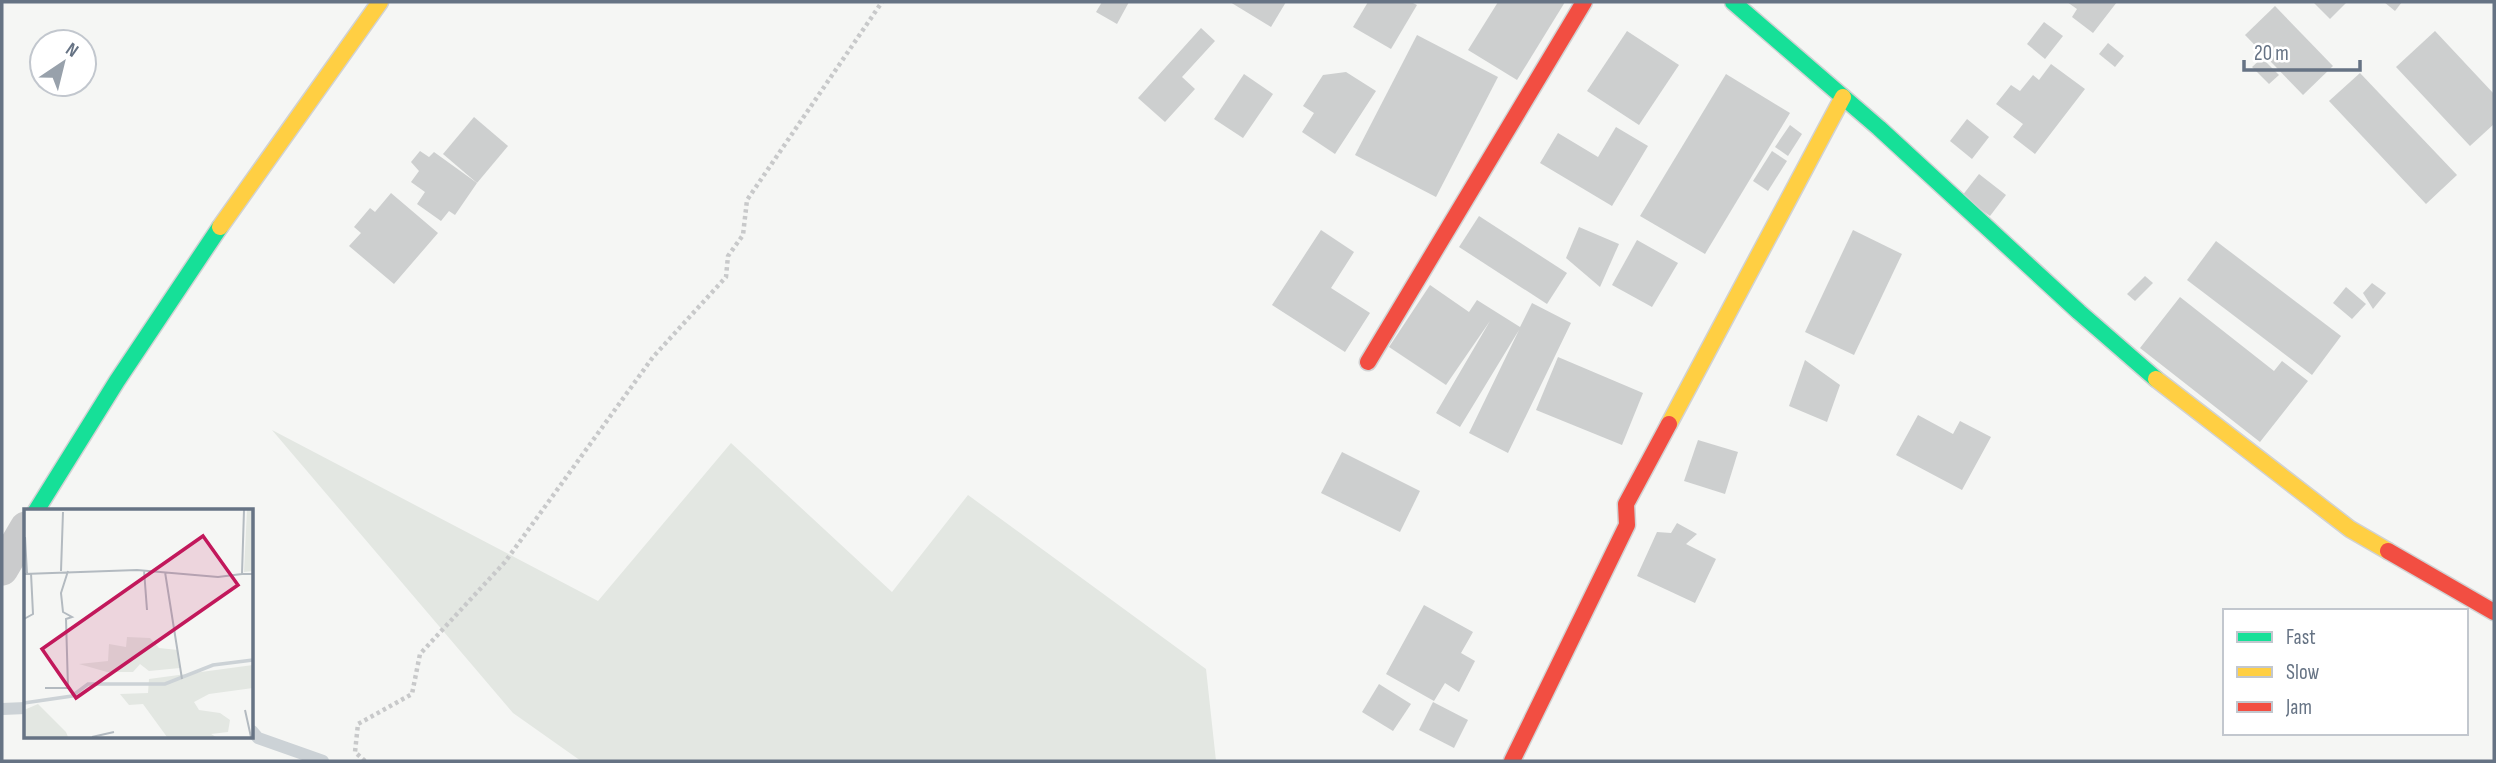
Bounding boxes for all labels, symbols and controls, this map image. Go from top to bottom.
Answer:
north arrow [28,28,98,98]
scale bar [2244,28,2360,72]
text: N [61,38,83,63]
text: 20 m [2254,41,2289,66]
inset map [24,509,254,738]
legend [2223,609,2468,735]
text: Fast [2286,625,2316,650]
text: Slow [2286,660,2320,685]
text: Jam [2285,695,2312,720]

